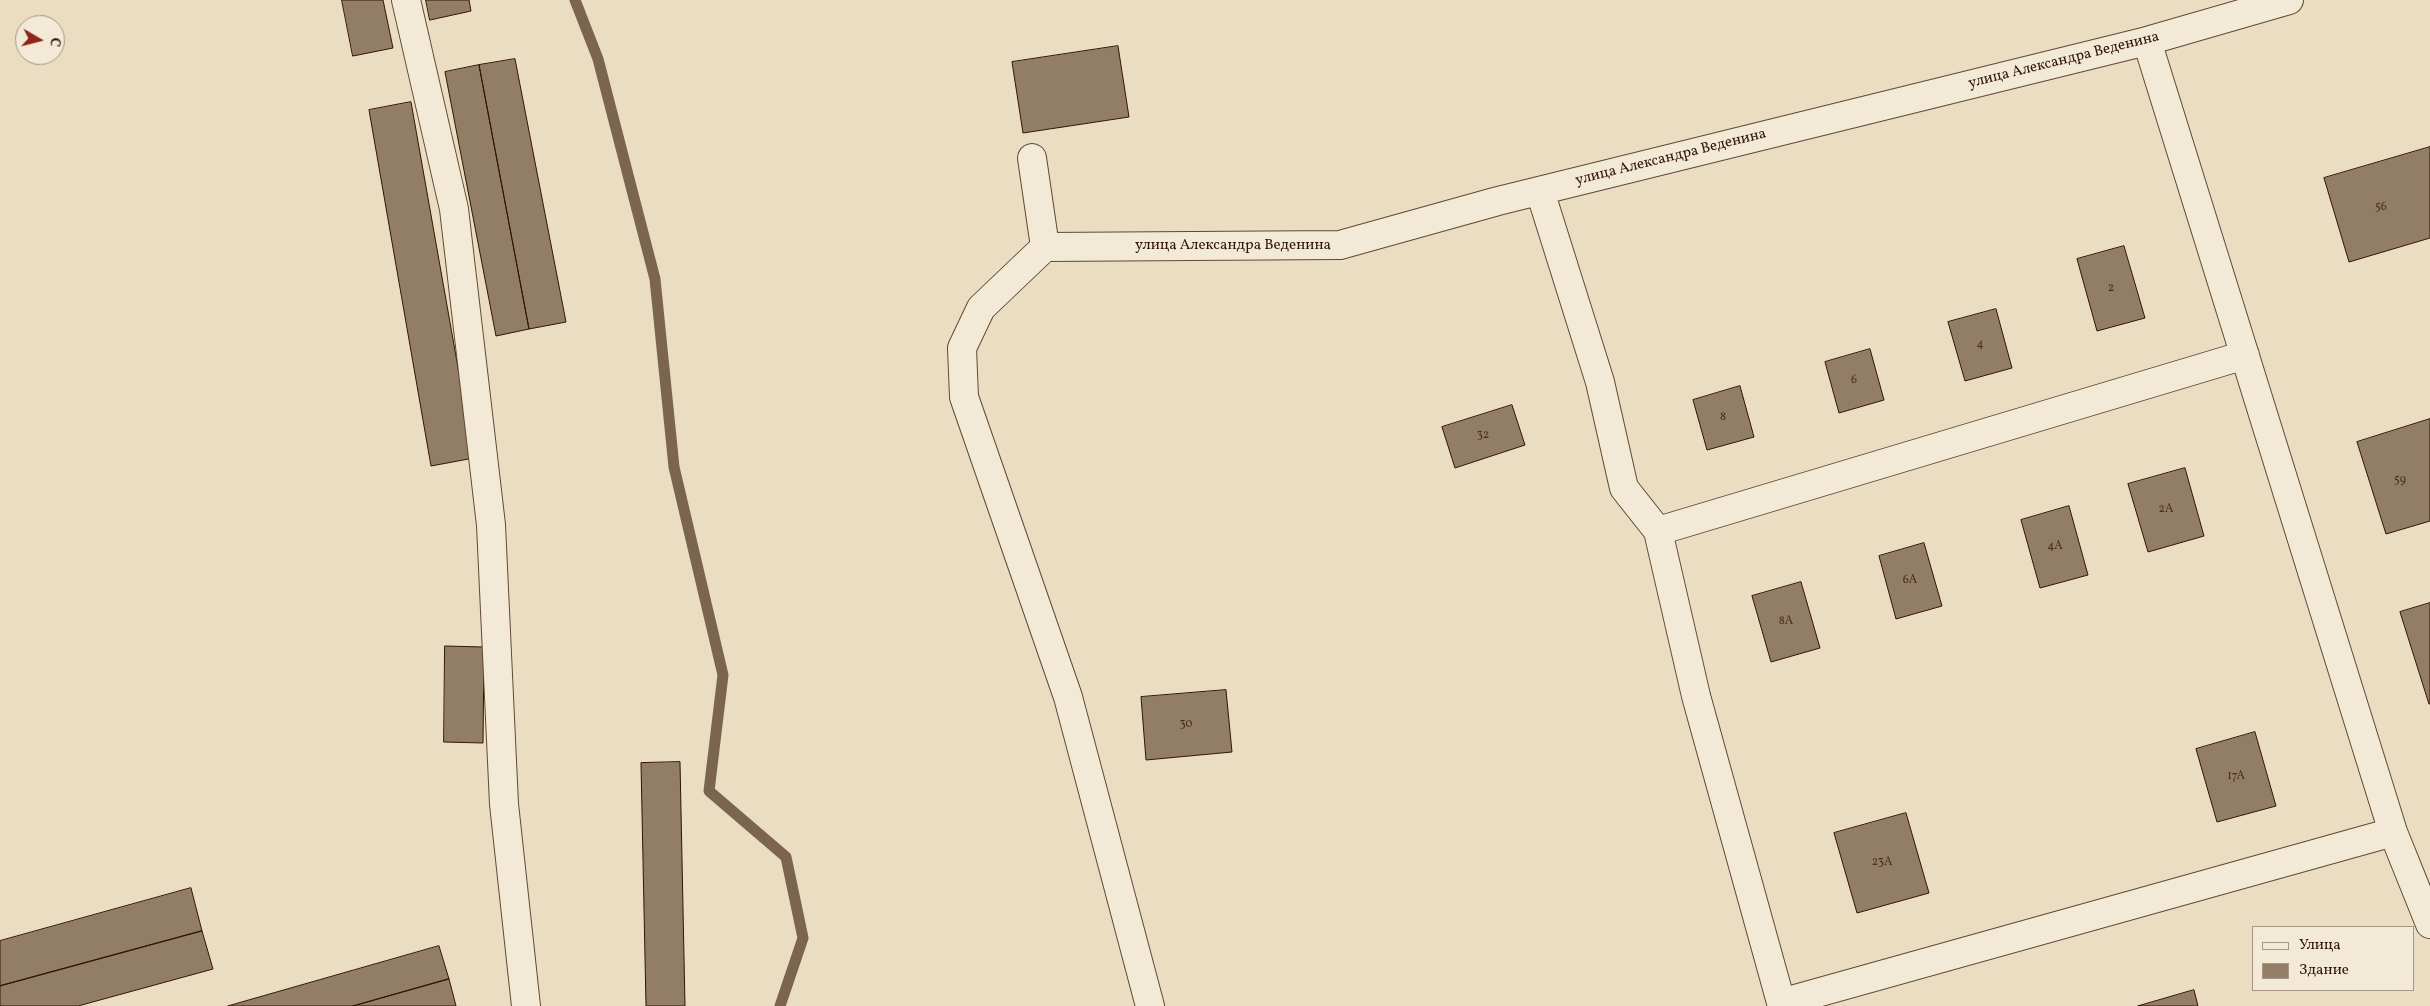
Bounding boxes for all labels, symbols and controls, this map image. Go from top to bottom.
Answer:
north arrow [15,15,65,65]
street label: улица Александра Веденина [1967,29,2161,93]
text: С [44,36,64,48]
street label: улица Александра Веденина [1574,126,1768,190]
house number: 56 [2375,201,2387,215]
street label: улица Александра Веденина [1135,237,1331,255]
house number: 2 [2108,282,2114,296]
house number: 4 [1976,338,1984,352]
house number: 6 [1851,374,1857,388]
house number: 8 [1720,411,1726,425]
house number: 32 [1477,429,1489,443]
house number: 59 [2394,474,2406,488]
house number: 2А [2159,503,2173,517]
house number: 4А [2047,540,2063,554]
house number: 6А [1903,574,1917,588]
house number: 8А [1779,615,1793,629]
house number: 30 [1179,718,1193,732]
house number: 17А [2227,770,2245,784]
house number: 23А [1872,856,1892,870]
legend [2252,926,2415,991]
text: Улица [2299,935,2341,956]
text: Здание [2299,960,2349,981]

